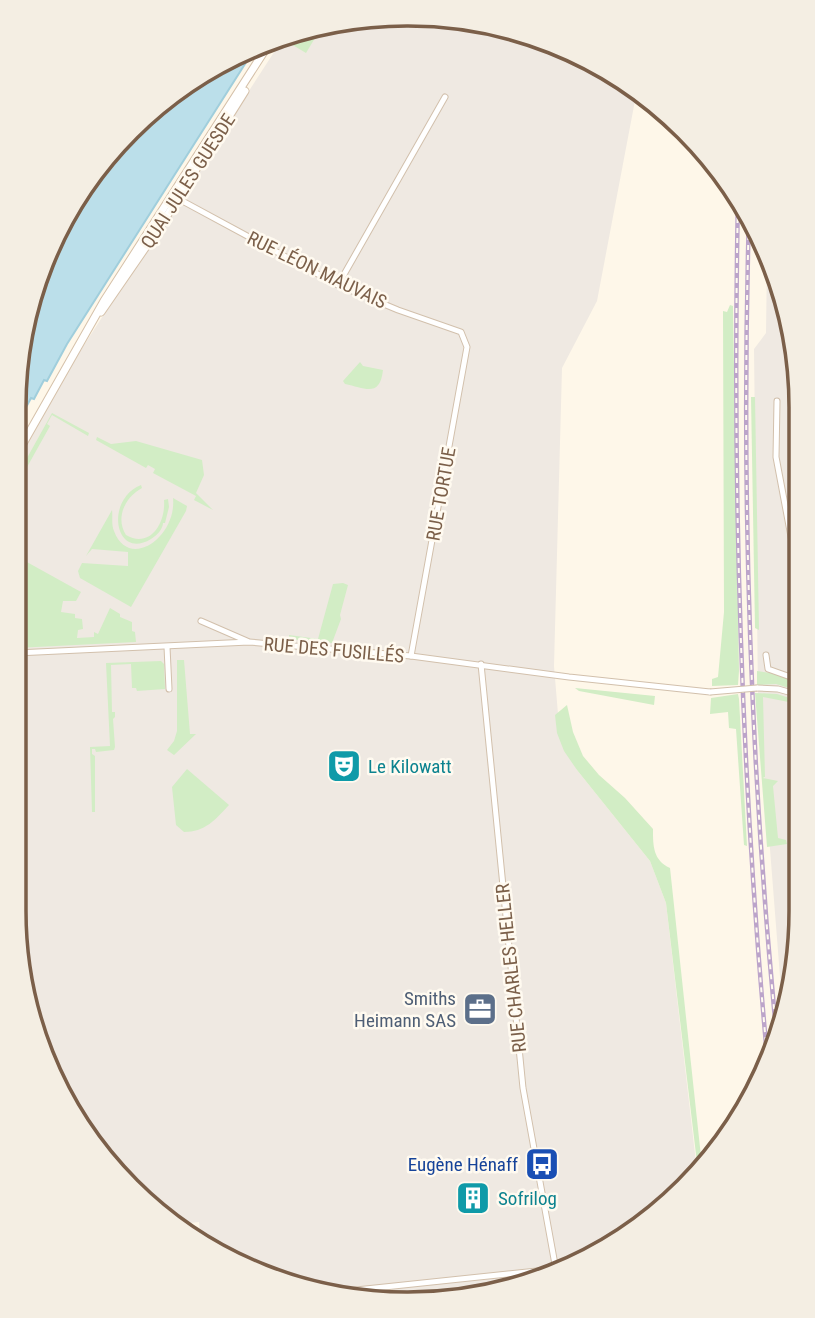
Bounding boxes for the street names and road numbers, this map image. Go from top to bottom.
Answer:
street label: QUAI JULES GUESDE [136,109,240,253]
street label: RUE LÉON MAUVAIS [244,226,391,314]
street label: RUE TORTUE [421,445,461,543]
street label: RUE DES FUSILLÉS [263,632,405,668]
street label: RUE CHARLES HELLER [491,882,531,1054]

